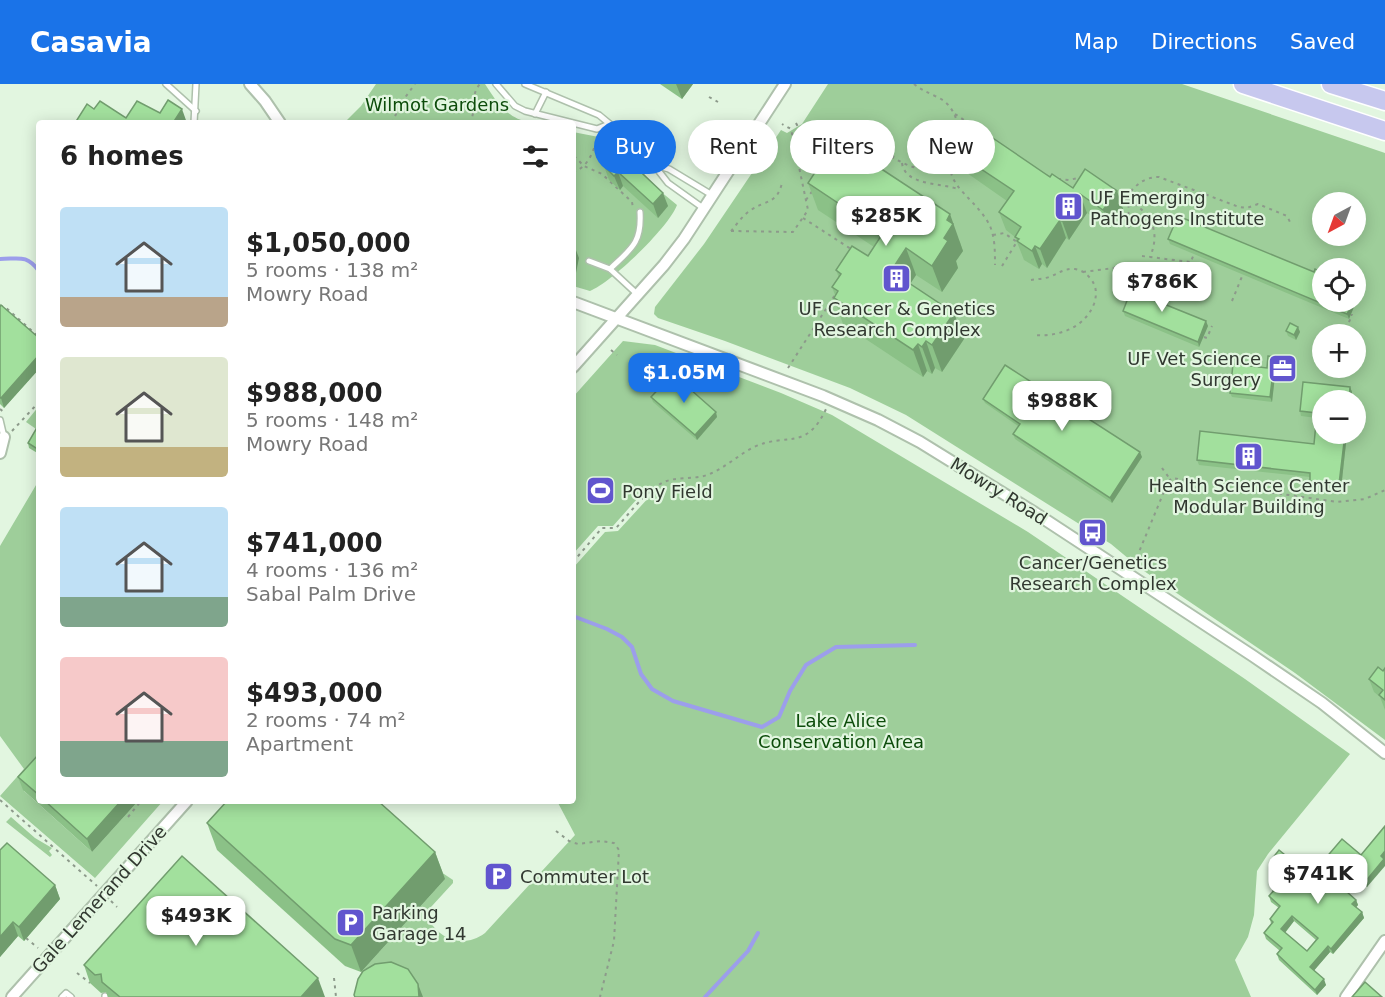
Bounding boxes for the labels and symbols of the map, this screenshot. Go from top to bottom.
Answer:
park label: Wilmot Gardens [365,94,509,115]
place label: UF Emerging Pathogens Institute [1090,187,1264,229]
building icon: UF Emerging Pathogens Institute [1053,191,1085,223]
north arrow [1312,192,1366,246]
pin: $285K [844,196,928,247]
pin: $786K [1120,262,1204,313]
building icon: UF Cancer & Genetics Research Complex [881,263,913,295]
place label: UF Cancer & Genetics Research Complex [799,298,995,340]
place label: UF Vet Science Surgery [1127,348,1261,390]
office icon: UF Vet Science Surgery [1266,352,1298,384]
pin: $1.05M [635,353,733,404]
pin: $988K [1020,381,1104,432]
building icon: Health Science Center Modular Building [1233,440,1265,472]
street label: Mowry Road [947,453,1051,529]
sports icon: Pony Field [585,475,617,507]
place label: Health Science Center Modular Building [1149,475,1350,517]
place label: Pony Field [622,481,713,502]
bus stop icon: Cancer/Genetics Research Complex [1077,517,1109,549]
place label: Cancer/Genetics Research Complex [1009,552,1177,594]
park label: Lake Alice Conservation Area [758,710,924,752]
street label: Gale Lemerand Drive [27,821,171,977]
pin: $741K [1276,854,1360,905]
parking icon: Commuter Lot [483,860,515,892]
place label: Commuter Lot [520,866,649,887]
pin: $493K [154,896,238,947]
place label: Parking Garage 14 [372,902,467,944]
parking icon: Parking Garage 14 [335,906,367,938]

